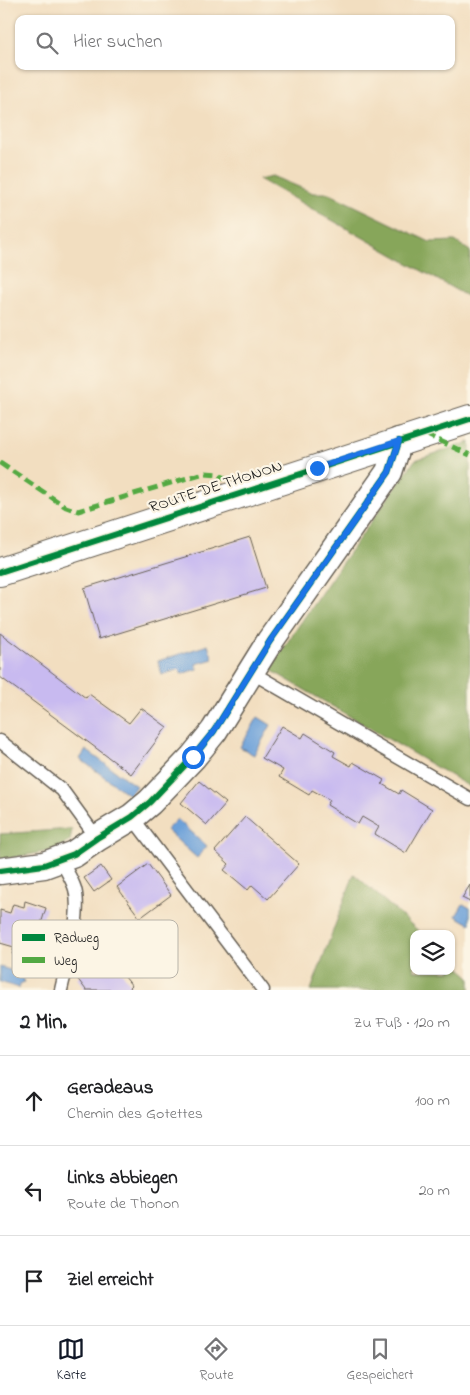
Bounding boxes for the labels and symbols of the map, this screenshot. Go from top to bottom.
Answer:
street label: ROUTE DE THONON [146,454,286,520]
route end [306,457,329,480]
route start [182,746,205,769]
legend [12,920,178,978]
text: Radweg [54,928,99,950]
text: Weg [54,951,77,973]

